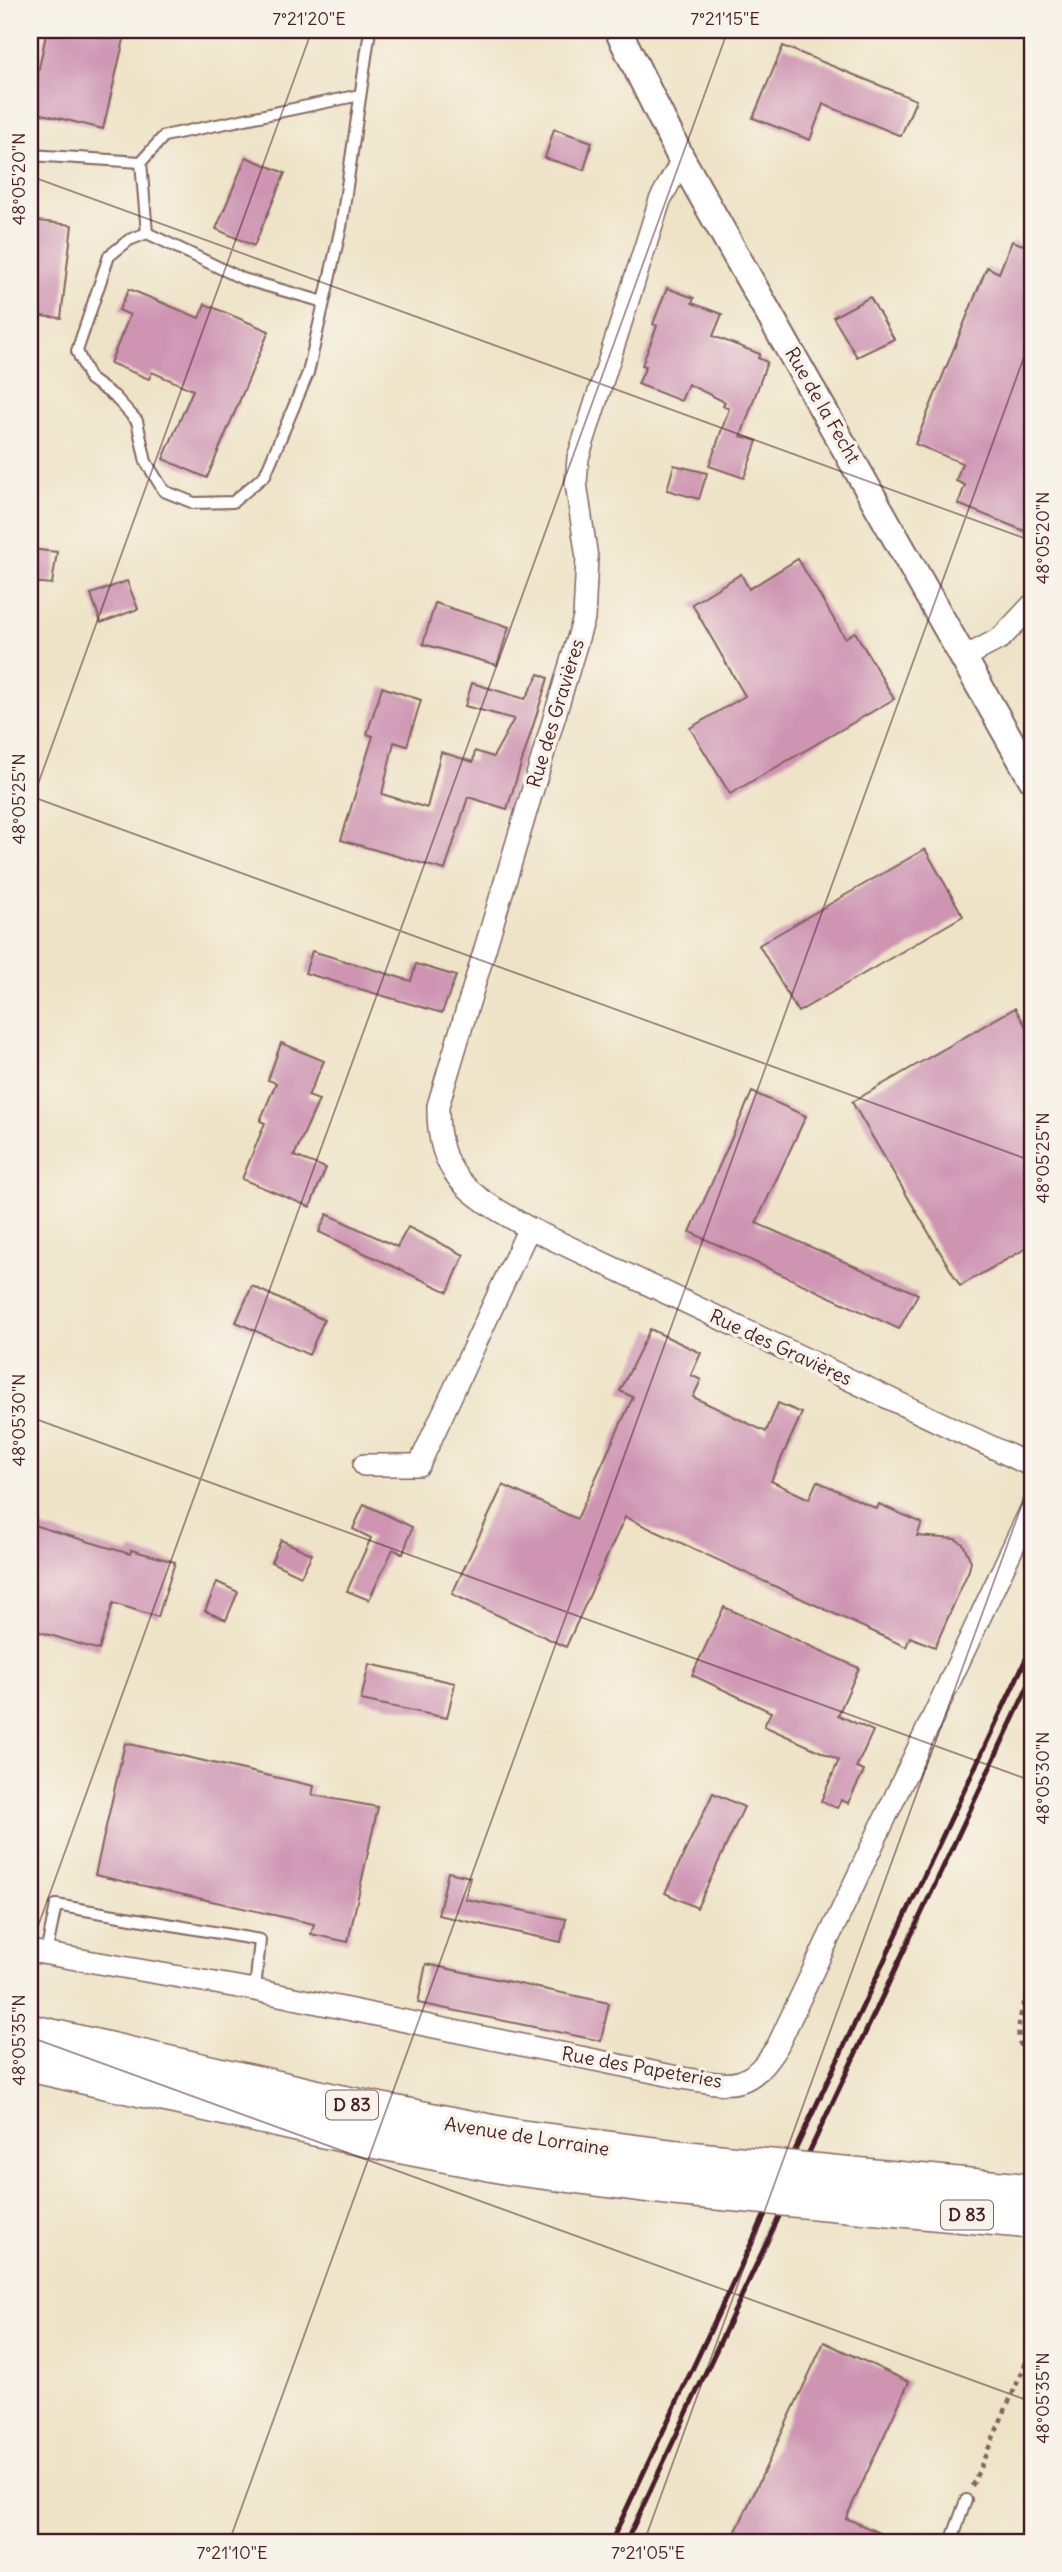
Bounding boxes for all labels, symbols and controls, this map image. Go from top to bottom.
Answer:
text: 7°21'20"E [272,7,346,30]
text: 7°21'15"E [690,7,760,30]
text: 48°05'20"N [7,133,30,225]
street label: Rue de la Fecht [780,343,866,467]
text: 48°05'20"N [1031,492,1054,584]
street label: Rue des Gravières [521,636,589,790]
text: 48°05'25"N [7,753,30,845]
text: 48°05'25"N [1031,1112,1054,1204]
street label: Rue des Gravières [706,1304,856,1390]
text: 48°05'30"N [7,1373,30,1467]
text: 48°05'30"N [1031,1731,1054,1825]
text: 48°05'35"N [7,1994,30,2086]
street label: Rue des Papeteries [560,2041,724,2093]
road number: D 83 [326,2090,378,2120]
street label: Avenue de Lorraine [443,2111,611,2161]
road number: D 83 [941,2200,993,2230]
text: 48°05'35"N [1031,2352,1054,2444]
text: 7°21'10"E [197,2541,268,2564]
text: 7°21'05"E [611,2541,685,2564]

